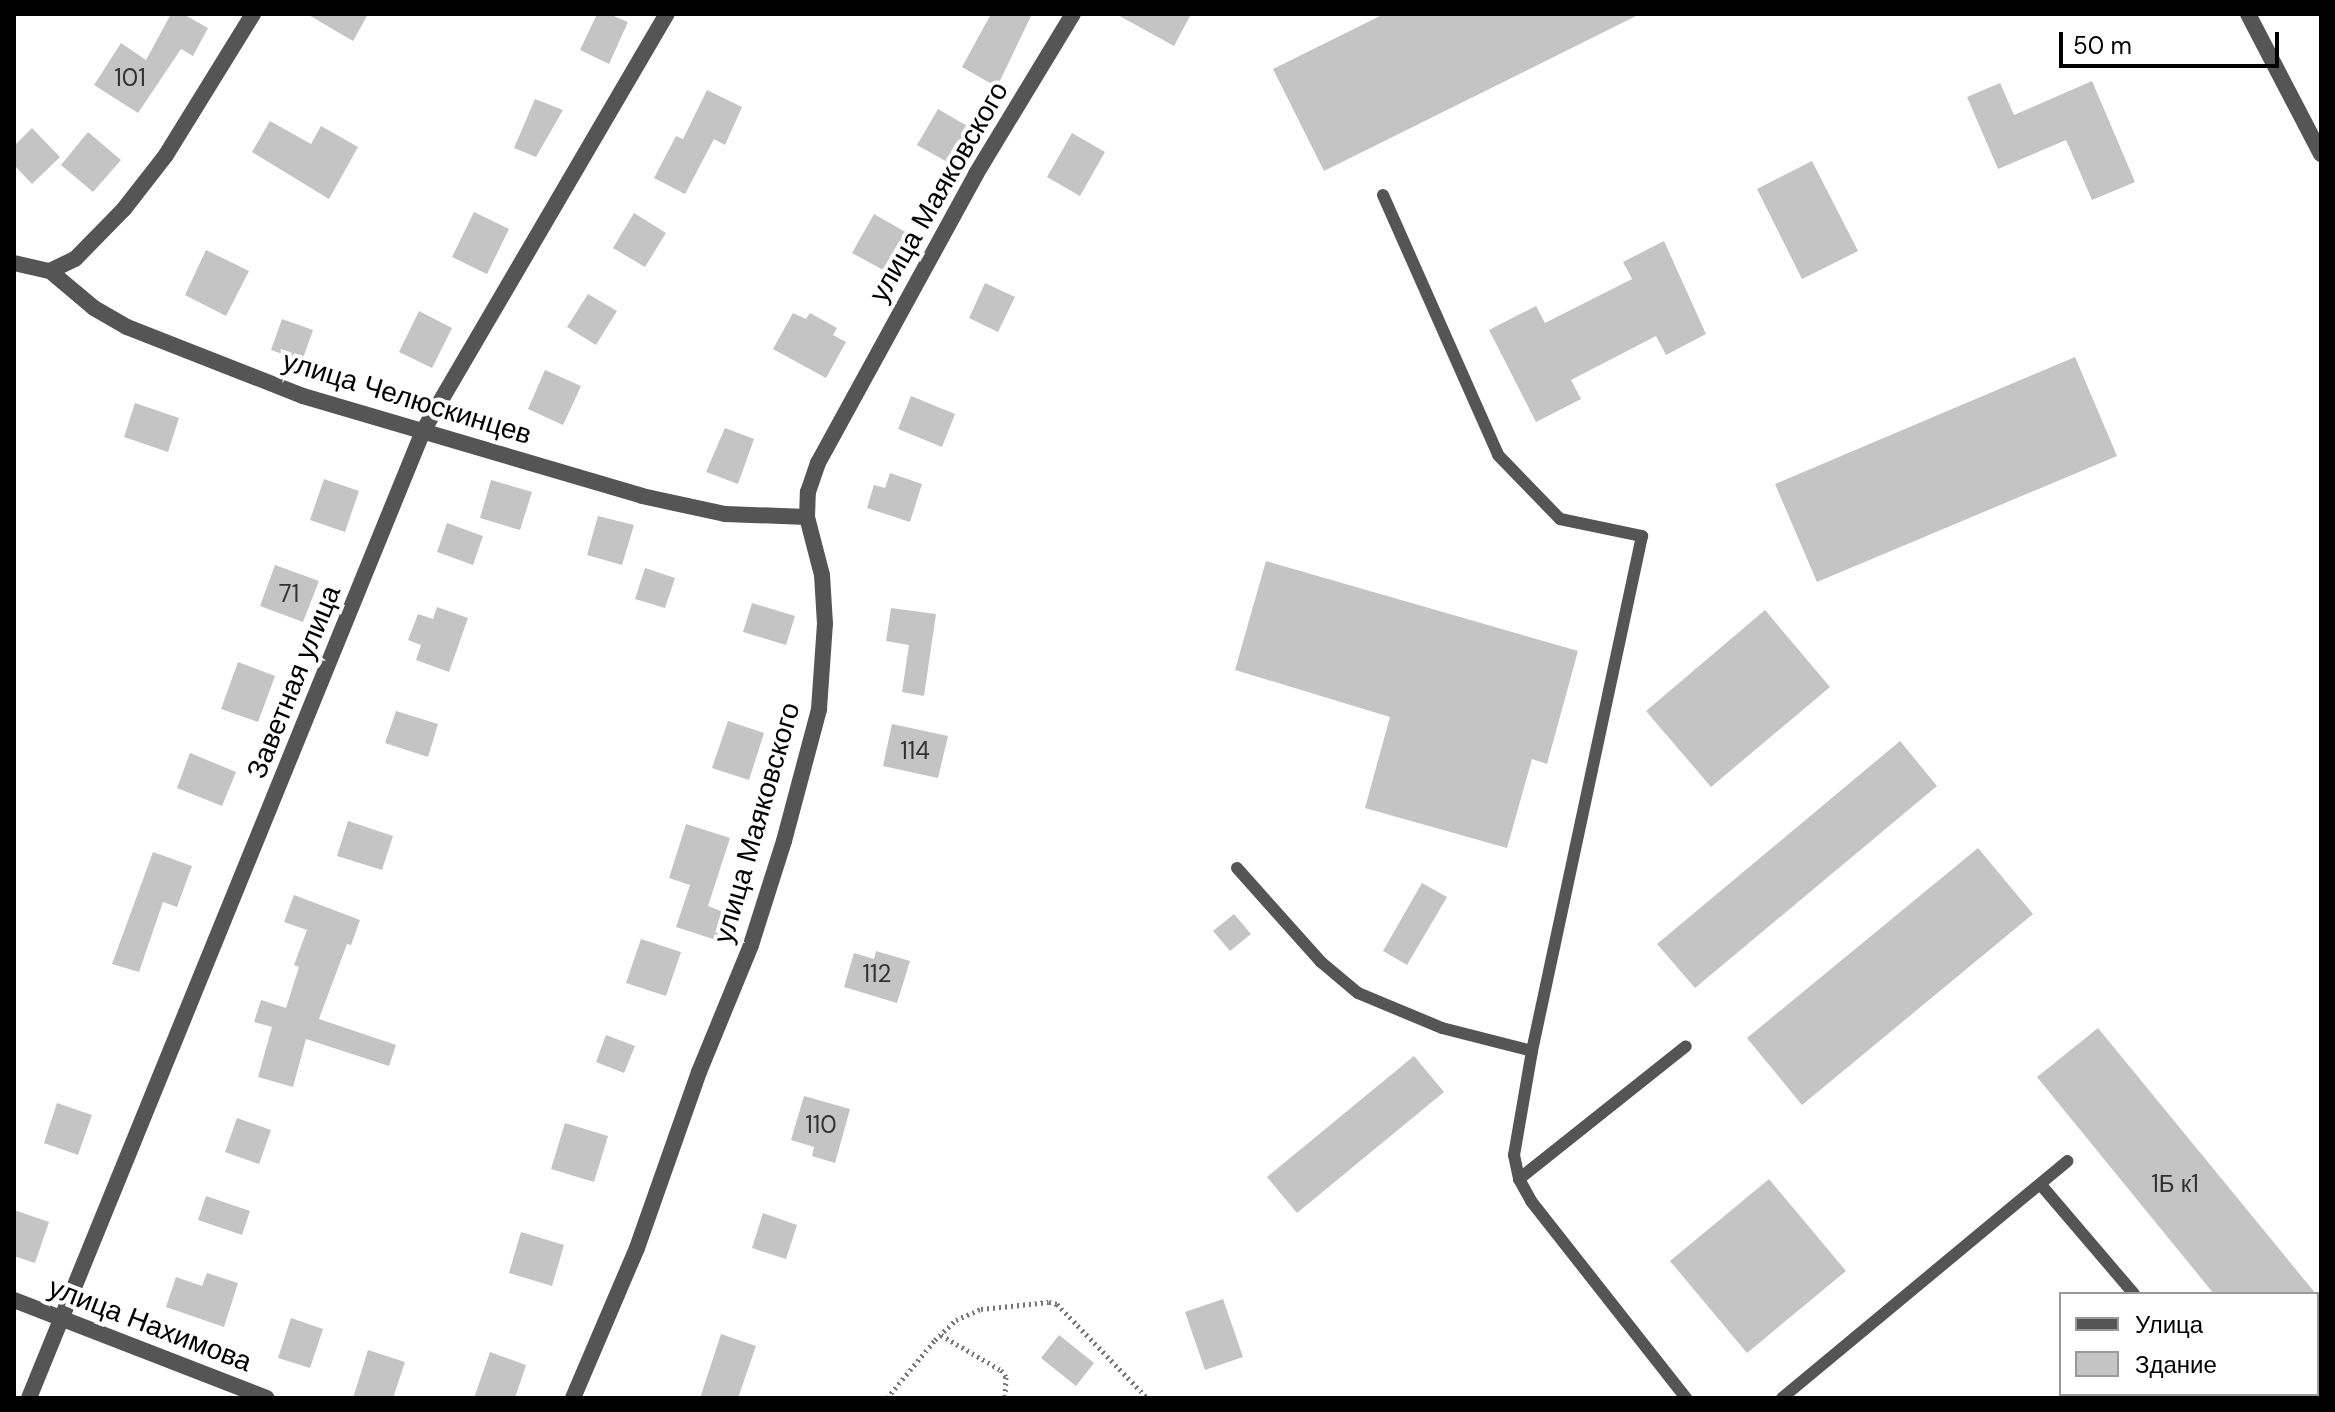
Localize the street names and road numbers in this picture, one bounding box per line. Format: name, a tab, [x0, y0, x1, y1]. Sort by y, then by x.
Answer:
street label: улица Маяковского	[862, 76, 1016, 308]
street label: улица Челюскинцев	[278, 344, 536, 452]
street label: Заветная улица	[240, 581, 348, 783]
street label: улица Маяковского	[707, 699, 807, 947]
street label: улица Нахимова	[44, 1271, 256, 1379]

